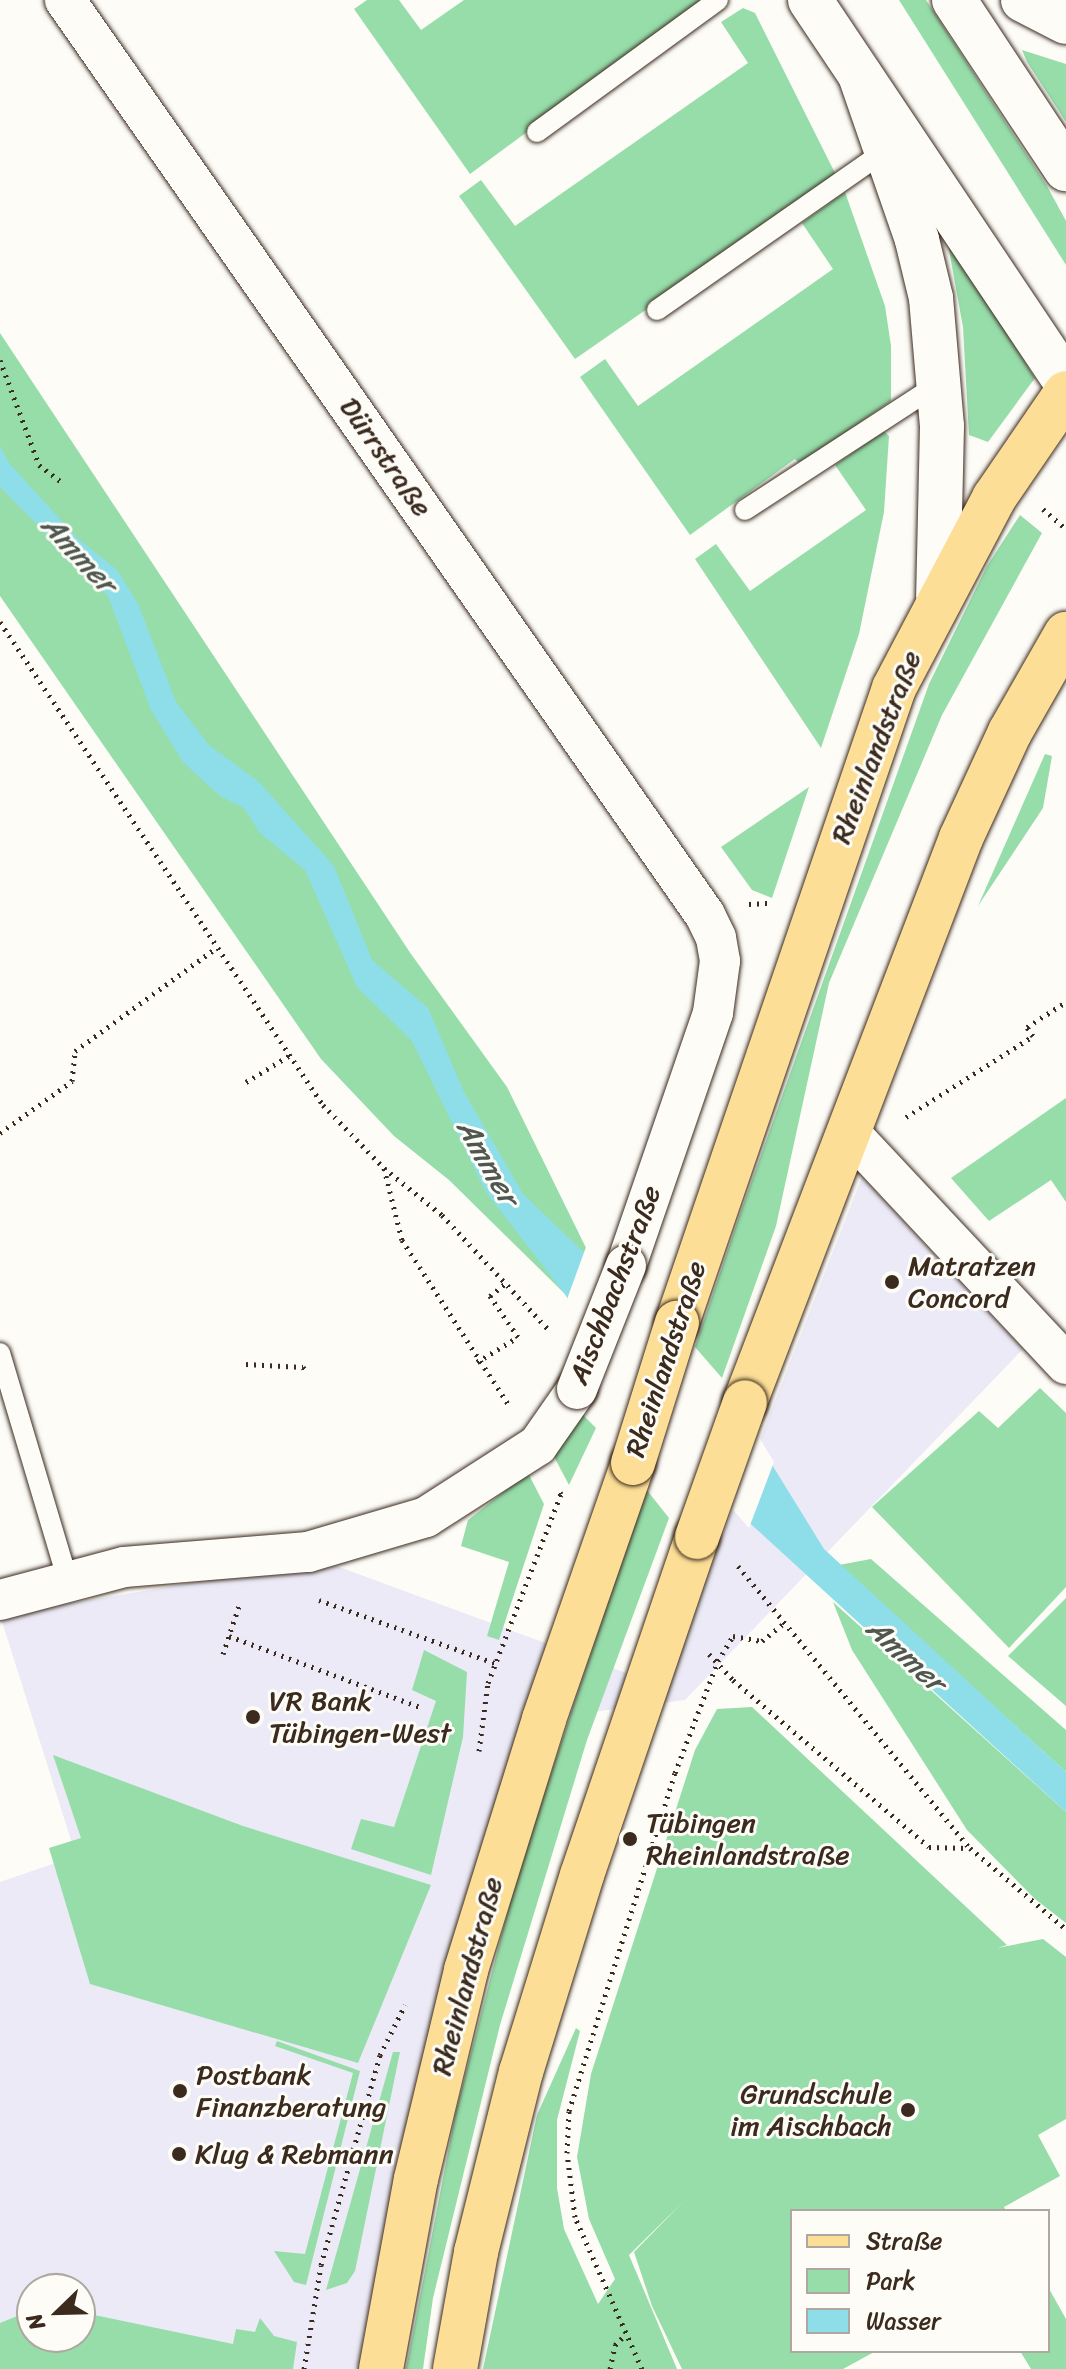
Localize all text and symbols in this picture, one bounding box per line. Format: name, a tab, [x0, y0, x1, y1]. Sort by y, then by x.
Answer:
street label: Dürrstraße	[333, 391, 439, 523]
water label: Ammer	[34, 508, 124, 600]
street label: Rheinlandstraße	[824, 646, 928, 848]
water label: Ammer	[449, 1113, 527, 1211]
street label: Aischbachstraße	[562, 1181, 668, 1389]
place label: Matratzen Concord	[908, 1249, 1036, 1315]
street label: Rheinlandstraße	[619, 1257, 713, 1461]
marker: Matratzen Concord	[883, 1273, 901, 1291]
water label: Ammer	[859, 1610, 953, 1700]
place label: VR Bank Tübingen-West	[269, 1684, 451, 1750]
marker: VR Bank Tübingen-West	[244, 1708, 262, 1726]
place label: Tübingen Rheinlandstraße	[646, 1806, 850, 1872]
marker: Tübingen Rheinlandstraße	[621, 1830, 639, 1848]
street label: Rheinlandstraße	[424, 1873, 510, 2079]
place label: Postbank Finanzberatung	[196, 2058, 386, 2124]
place label: Grundschule im Aischbach	[730, 2077, 892, 2143]
marker: Postbank Finanzberatung	[171, 2082, 189, 2100]
marker: Grundschule im Aischbach	[899, 2101, 917, 2119]
place label: Klug & Rebmann	[195, 2137, 394, 2171]
marker: Klug & Rebmann	[170, 2145, 188, 2163]
legend	[790, 2209, 1050, 2353]
text: Straße	[866, 2220, 942, 2262]
text: Park	[866, 2260, 915, 2302]
north arrow	[16, 2273, 96, 2353]
text: Wasser	[866, 2300, 941, 2342]
text: N	[14, 2307, 56, 2336]

